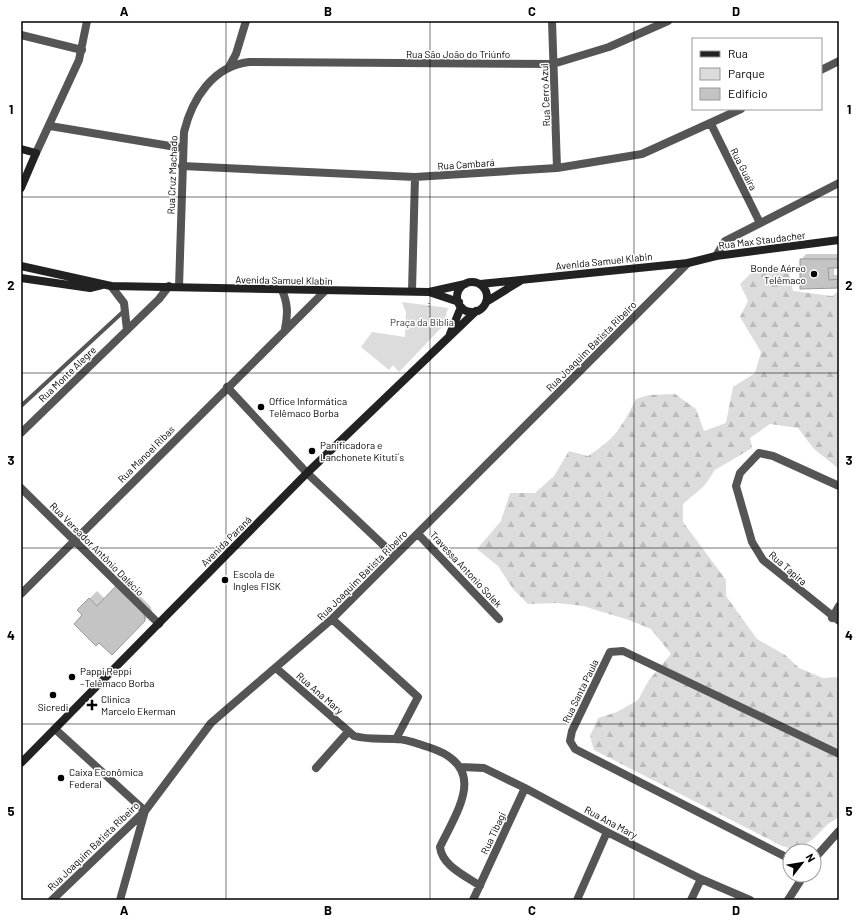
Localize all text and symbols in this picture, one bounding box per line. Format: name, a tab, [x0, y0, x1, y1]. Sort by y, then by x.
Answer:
text: A	[120, 3, 129, 19]
text: B	[324, 3, 332, 19]
text: C	[528, 3, 536, 19]
text: D	[732, 3, 740, 19]
legend	[692, 38, 822, 110]
text: Rua	[728, 46, 748, 60]
street label: Rua São João do Triúnfo	[406, 48, 510, 60]
street label: Rua Cerro Azul	[538, 63, 552, 127]
text: Parque	[728, 66, 765, 80]
text: Edifício	[728, 86, 768, 100]
text: 1	[9, 101, 13, 117]
text: 1	[847, 101, 851, 117]
street label: Rua Cruz Machado	[165, 135, 179, 215]
street label: Rua Guaíra	[728, 146, 760, 192]
street label: Rua Cambará	[437, 156, 495, 172]
street label: Rua Max Staudacher	[718, 229, 807, 251]
street label: Avenida Samuel Klabin	[555, 250, 653, 272]
place label: Bonde Aéreo Telêmaco	[751, 262, 806, 286]
marker: Bonde Aéreo Telêmaco	[809, 269, 819, 279]
street label: Avenida Samuel Klabin	[235, 273, 333, 287]
text: 2	[7, 277, 15, 293]
text: 2	[845, 277, 853, 293]
street label: Rua Joaquim Batista Ribeiro	[543, 298, 639, 394]
park label: Praça da Biblia	[390, 316, 454, 328]
street label: Rua Monte Alegre	[36, 344, 98, 404]
place label: Office Informática Telêmaco Borba	[269, 395, 347, 419]
marker: Office Informática Telêmaco Borba	[256, 402, 266, 412]
street label: Rua Manoel Ribas	[115, 423, 177, 485]
place label: Panificadora e Lanchonete Kituti´s	[320, 439, 404, 463]
marker: Panificadora e Lanchonete Kituti´s	[307, 446, 317, 456]
text: 3	[7, 452, 15, 468]
text: 3	[845, 452, 853, 468]
street label: Rua Vereador Antônio Dalécio	[48, 500, 146, 598]
street label: Avenida Paraná	[198, 513, 254, 569]
street label: Rua Joaquim Batista Ribeiro	[314, 527, 410, 623]
street label: Travessa Antonio Solek	[428, 528, 504, 610]
street label: Rua Tapira	[767, 548, 809, 588]
place label: Escola de Ingles FISK	[233, 568, 281, 592]
marker: Escola de Ingles FISK	[220, 575, 230, 585]
text: 4	[7, 627, 15, 643]
text: 4	[845, 627, 853, 643]
street label: Rua Santa Paula	[559, 657, 601, 725]
place label: Pappi Reppi –Telêmaco Borba	[80, 665, 154, 689]
street label: Rua Ana Mary	[294, 669, 346, 717]
marker: Pappi Reppi –Telêmaco Borba	[67, 672, 77, 682]
marker: Sicredi	[48, 690, 58, 700]
place label: Clinica Marcelo Ekerman	[101, 693, 176, 717]
marker: Clinica Marcelo Ekerman	[86, 699, 98, 711]
place label: Sicredi	[38, 701, 68, 713]
place label: Caixa Econômica Federal	[69, 766, 143, 790]
marker: Caixa Econômica Federal	[56, 773, 66, 783]
street label: Rua Joaquim Batista Ribeiro	[45, 799, 141, 893]
text: 5	[7, 803, 15, 819]
street label: Rua Ana Mary	[583, 803, 640, 841]
text: 5	[845, 803, 853, 819]
street label: Rua Tibagi	[478, 810, 508, 856]
north arrow	[782, 843, 822, 883]
text: N	[804, 851, 818, 864]
text: A	[120, 902, 129, 918]
text: B	[324, 902, 332, 918]
text: C	[528, 902, 536, 918]
text: D	[732, 902, 740, 918]

